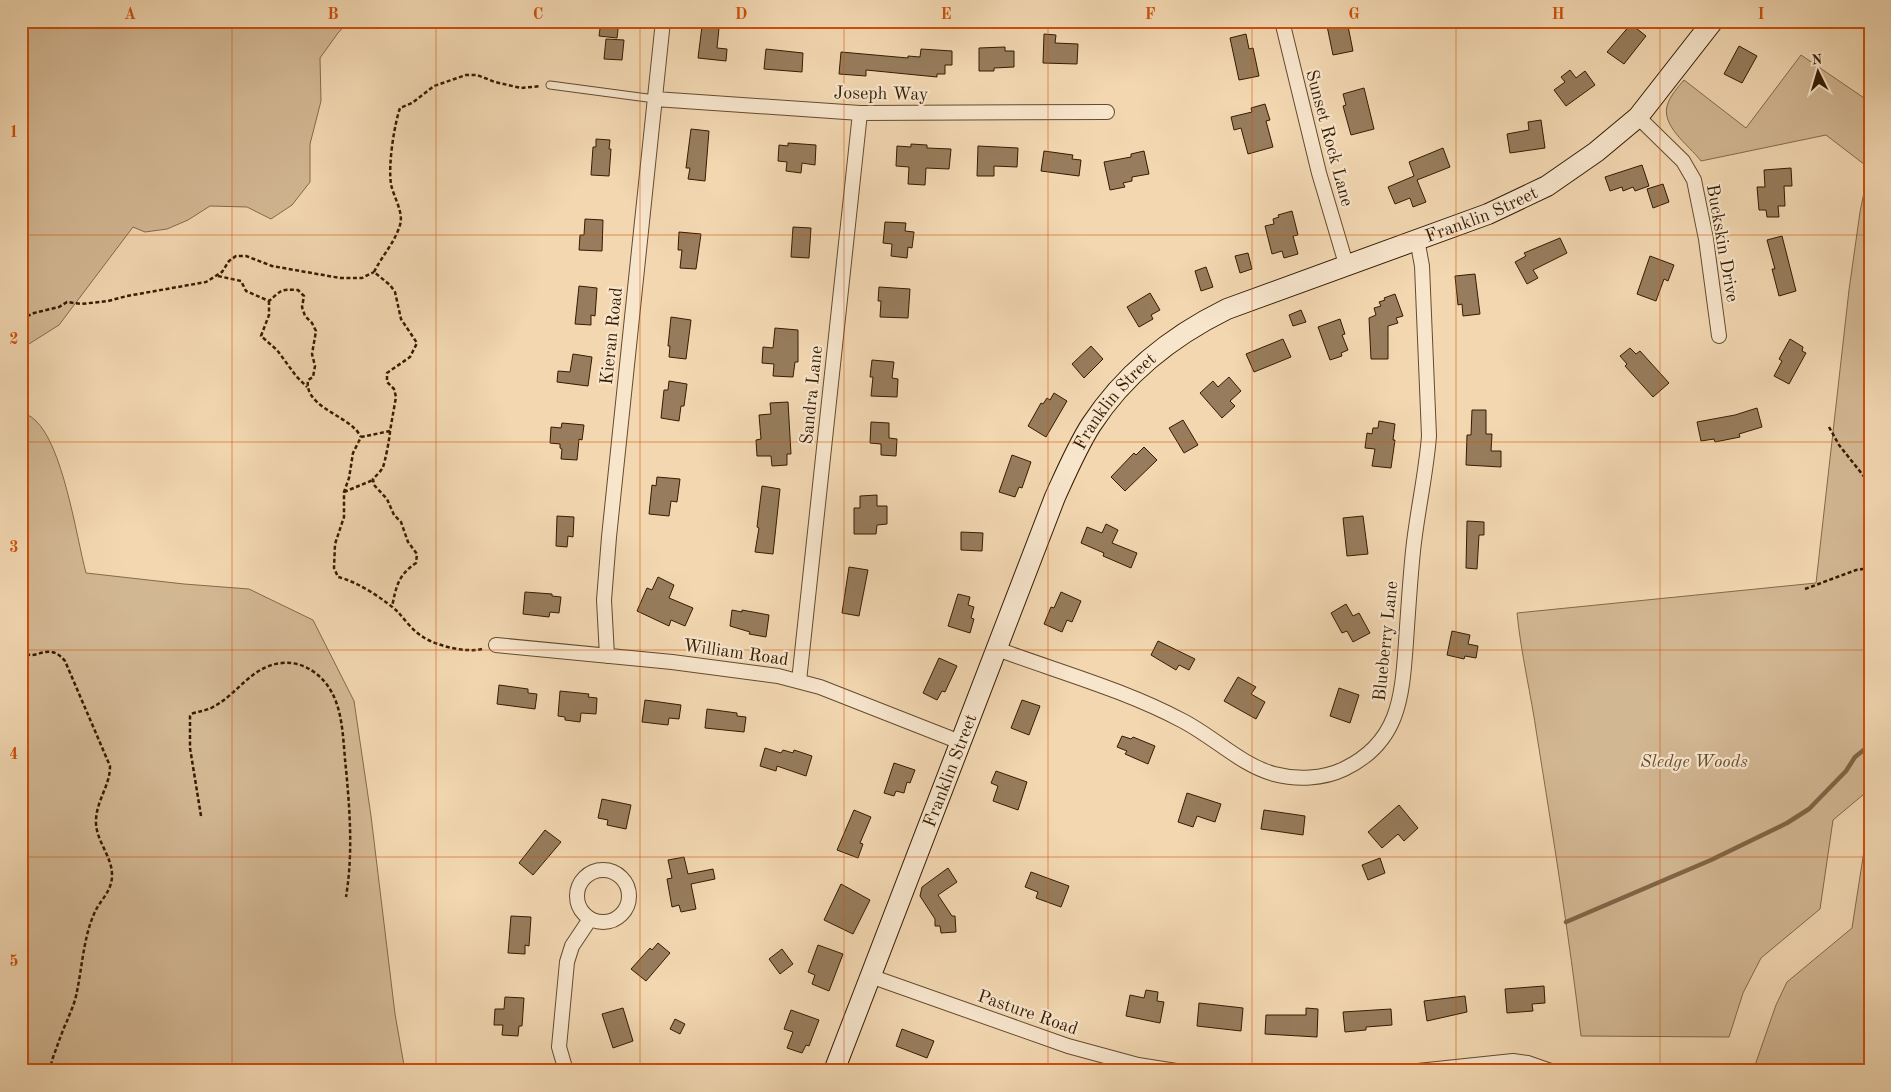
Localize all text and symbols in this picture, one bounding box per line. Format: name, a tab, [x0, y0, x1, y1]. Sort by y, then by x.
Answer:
text: A	[124, 7, 136, 23]
text: B	[327, 7, 339, 23]
text: C	[533, 7, 543, 23]
text: D	[735, 7, 747, 23]
text: E	[940, 7, 952, 23]
text: F	[1145, 7, 1156, 23]
text: G	[1348, 7, 1360, 23]
text: H	[1551, 7, 1565, 23]
text: I	[1757, 7, 1765, 23]
north arrow	[1794, 48, 1844, 98]
text: N	[1811, 53, 1823, 67]
street label: Sunset Rock Lane	[1302, 68, 1356, 209]
street label: Joseph Way	[833, 84, 929, 104]
text: 1	[9, 125, 19, 141]
street label: Buckskin Drive	[1703, 183, 1741, 303]
street label: Franklin Street	[1423, 184, 1541, 246]
street label: Kieran Road	[598, 286, 626, 386]
text: 2	[9, 332, 19, 348]
street label: Sandra Lane	[798, 345, 826, 445]
street label: Franklin Street	[1071, 350, 1160, 453]
text: 3	[9, 540, 19, 556]
street label: Blueberry Lane	[1371, 580, 1401, 702]
street label: William Road	[682, 637, 790, 669]
street label: Franklin Street	[921, 712, 981, 830]
text: 4	[9, 747, 19, 763]
park label: Sledge Woods	[1640, 753, 1748, 771]
text: 5	[9, 954, 19, 970]
street label: Pasture Road	[975, 987, 1080, 1039]

